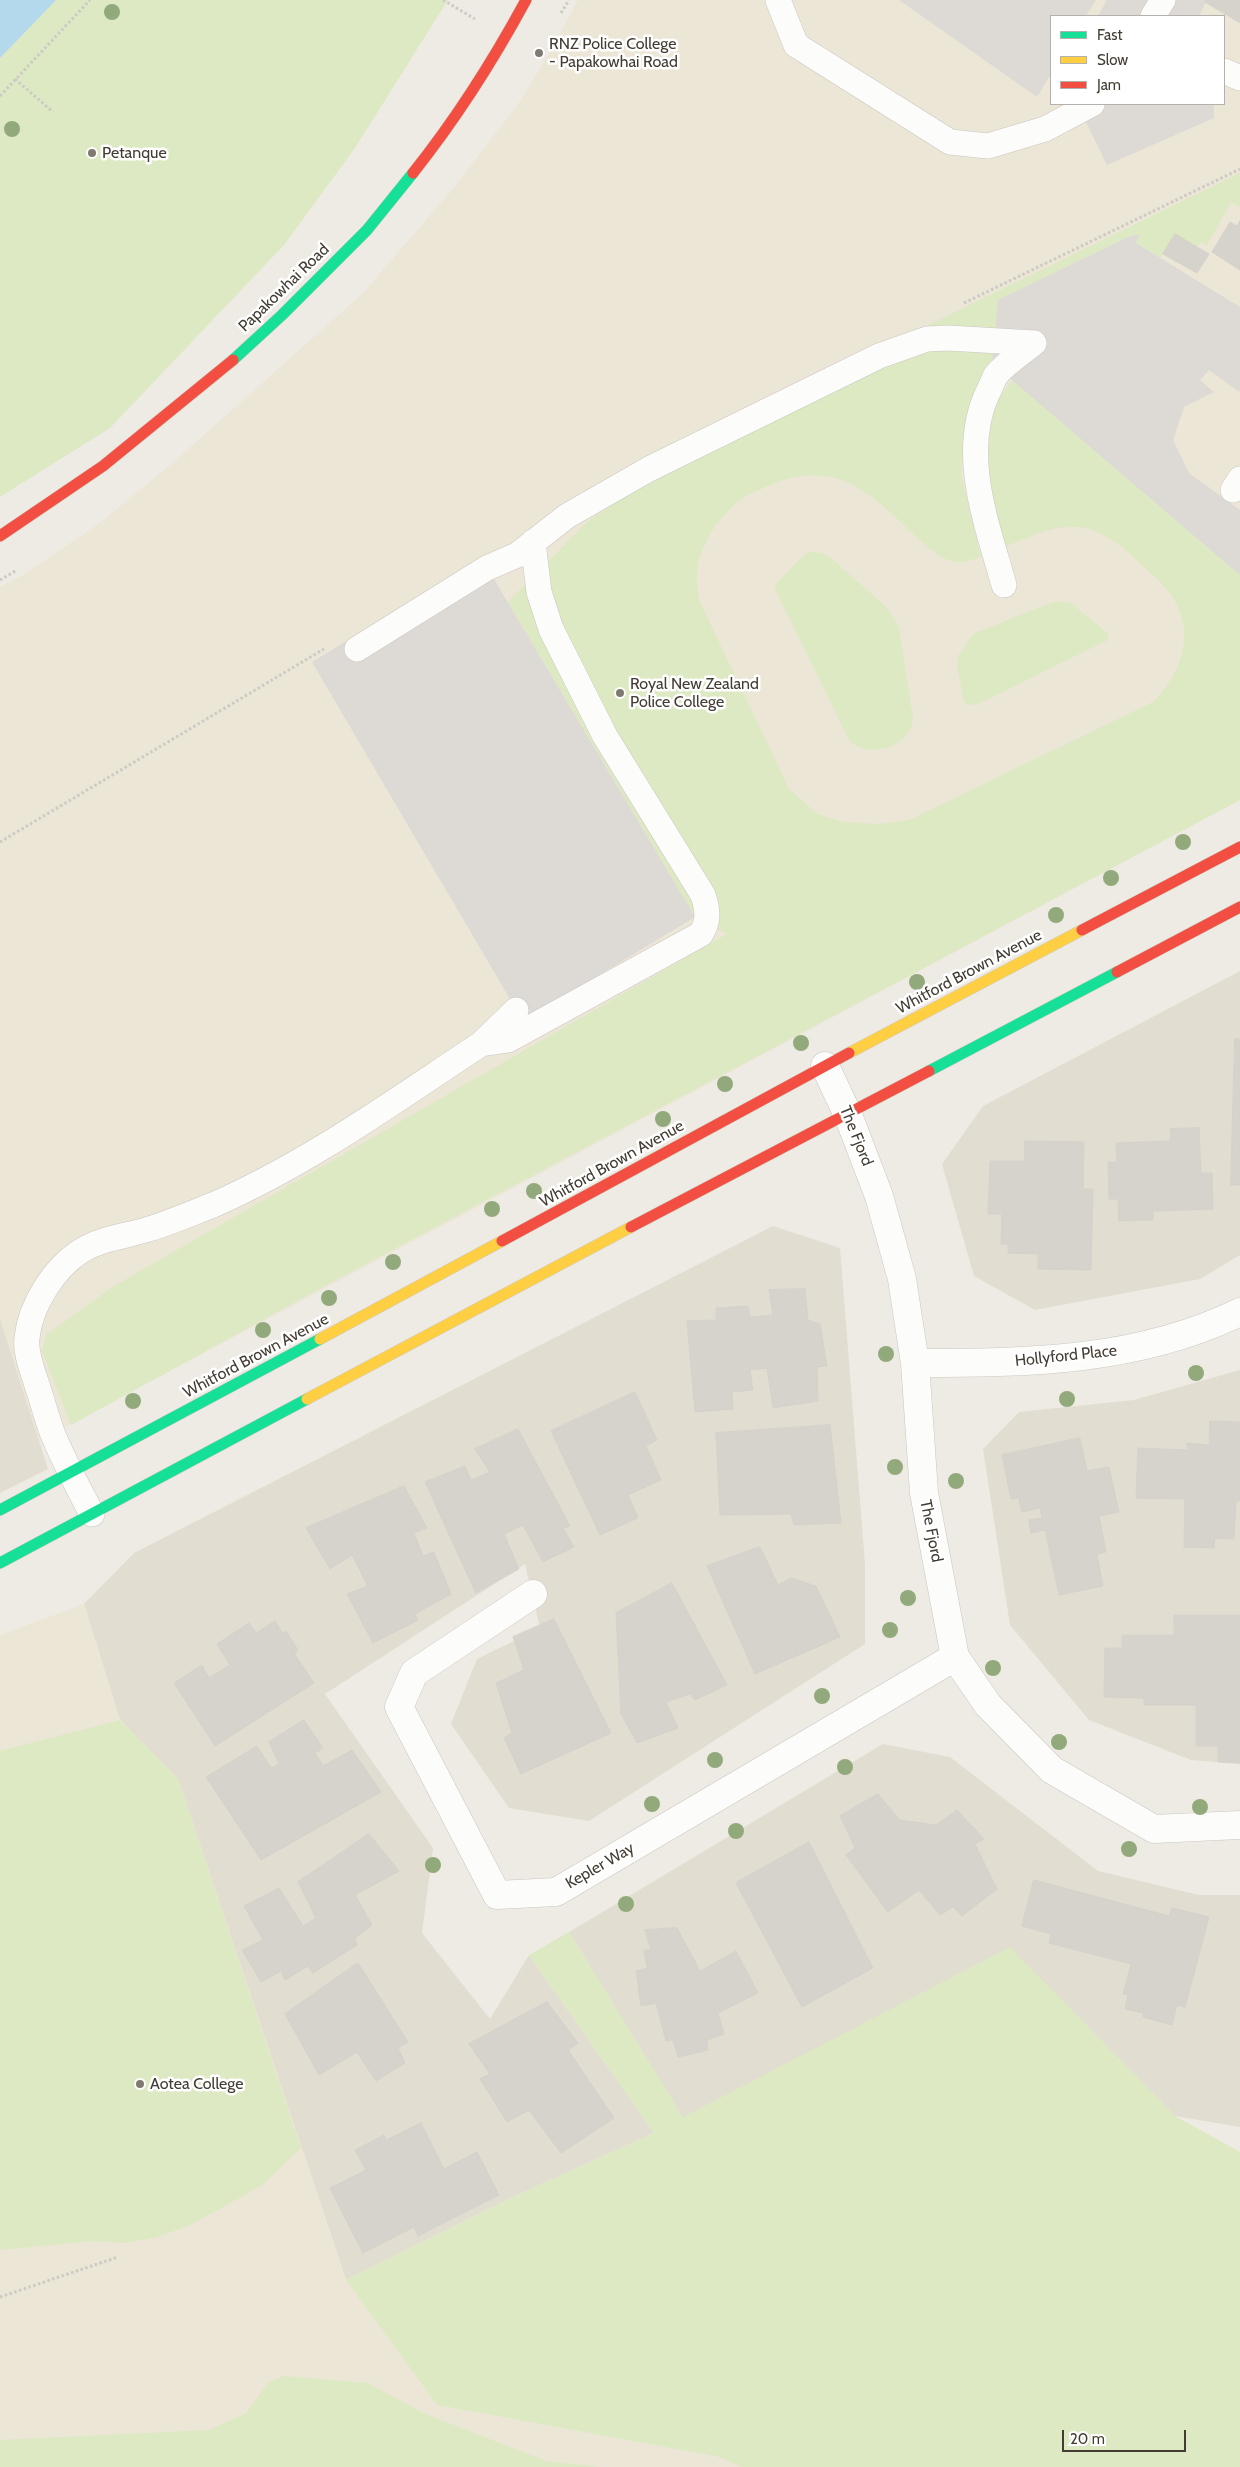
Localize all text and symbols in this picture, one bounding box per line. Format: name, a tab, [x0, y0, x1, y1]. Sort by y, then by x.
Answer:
legend	[1050, 15, 1225, 105]
text: Fast	[1097, 26, 1122, 44]
place label: RNZ Police College - Papakowhai Road	[549, 34, 678, 72]
marker: RNZ Police College - Papakowhai Road	[533, 47, 545, 59]
text: Slow	[1097, 51, 1128, 69]
text: Jam	[1097, 76, 1121, 94]
place label: Petanque	[102, 143, 167, 163]
marker: Petanque	[86, 147, 98, 159]
street label: Papakowhai Road	[235, 240, 333, 336]
place label: Royal New Zealand Police College	[630, 674, 759, 712]
marker: Royal New Zealand Police College	[614, 687, 626, 699]
street label: Whitford Brown Avenue	[893, 926, 1045, 1018]
street label: The Fjord	[835, 1103, 877, 1169]
street label: Whitford Brown Avenue	[537, 1116, 687, 1212]
street label: Whitford Brown Avenue	[180, 1310, 332, 1402]
street label: Hollyford Place	[1014, 1341, 1118, 1371]
street label: The Fjord	[916, 1498, 946, 1564]
street label: Kepler Way	[562, 1839, 638, 1893]
place label: Aotea College	[150, 2074, 243, 2094]
marker: Aotea College	[134, 2078, 146, 2090]
scale bar	[1065, 2420, 1189, 2452]
text: 20 m	[1070, 2430, 1105, 2448]

